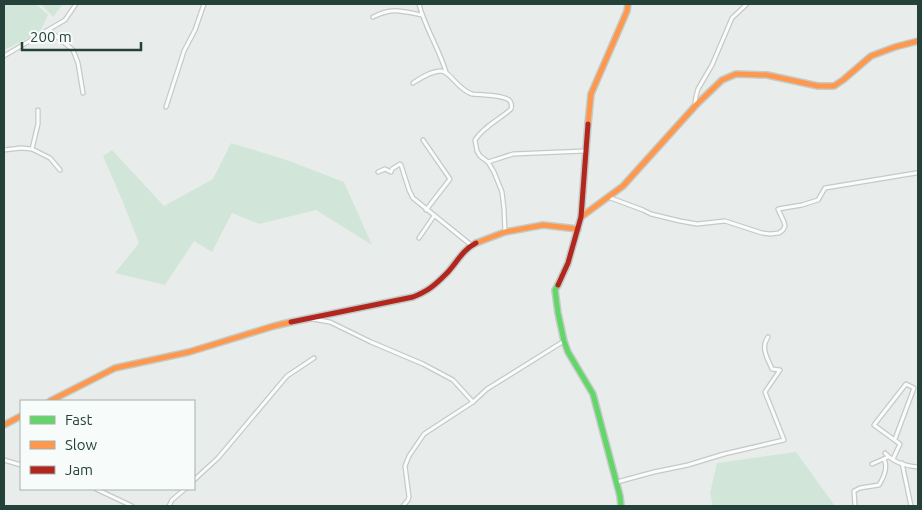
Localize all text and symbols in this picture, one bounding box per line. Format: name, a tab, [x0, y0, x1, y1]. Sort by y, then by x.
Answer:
scale bar	[22, 20, 141, 52]
text: 200 m	[30, 28, 72, 45]
legend	[20, 400, 195, 490]
text: Fast	[65, 411, 93, 428]
text: Slow	[65, 436, 98, 453]
text: Jam	[65, 461, 93, 478]

